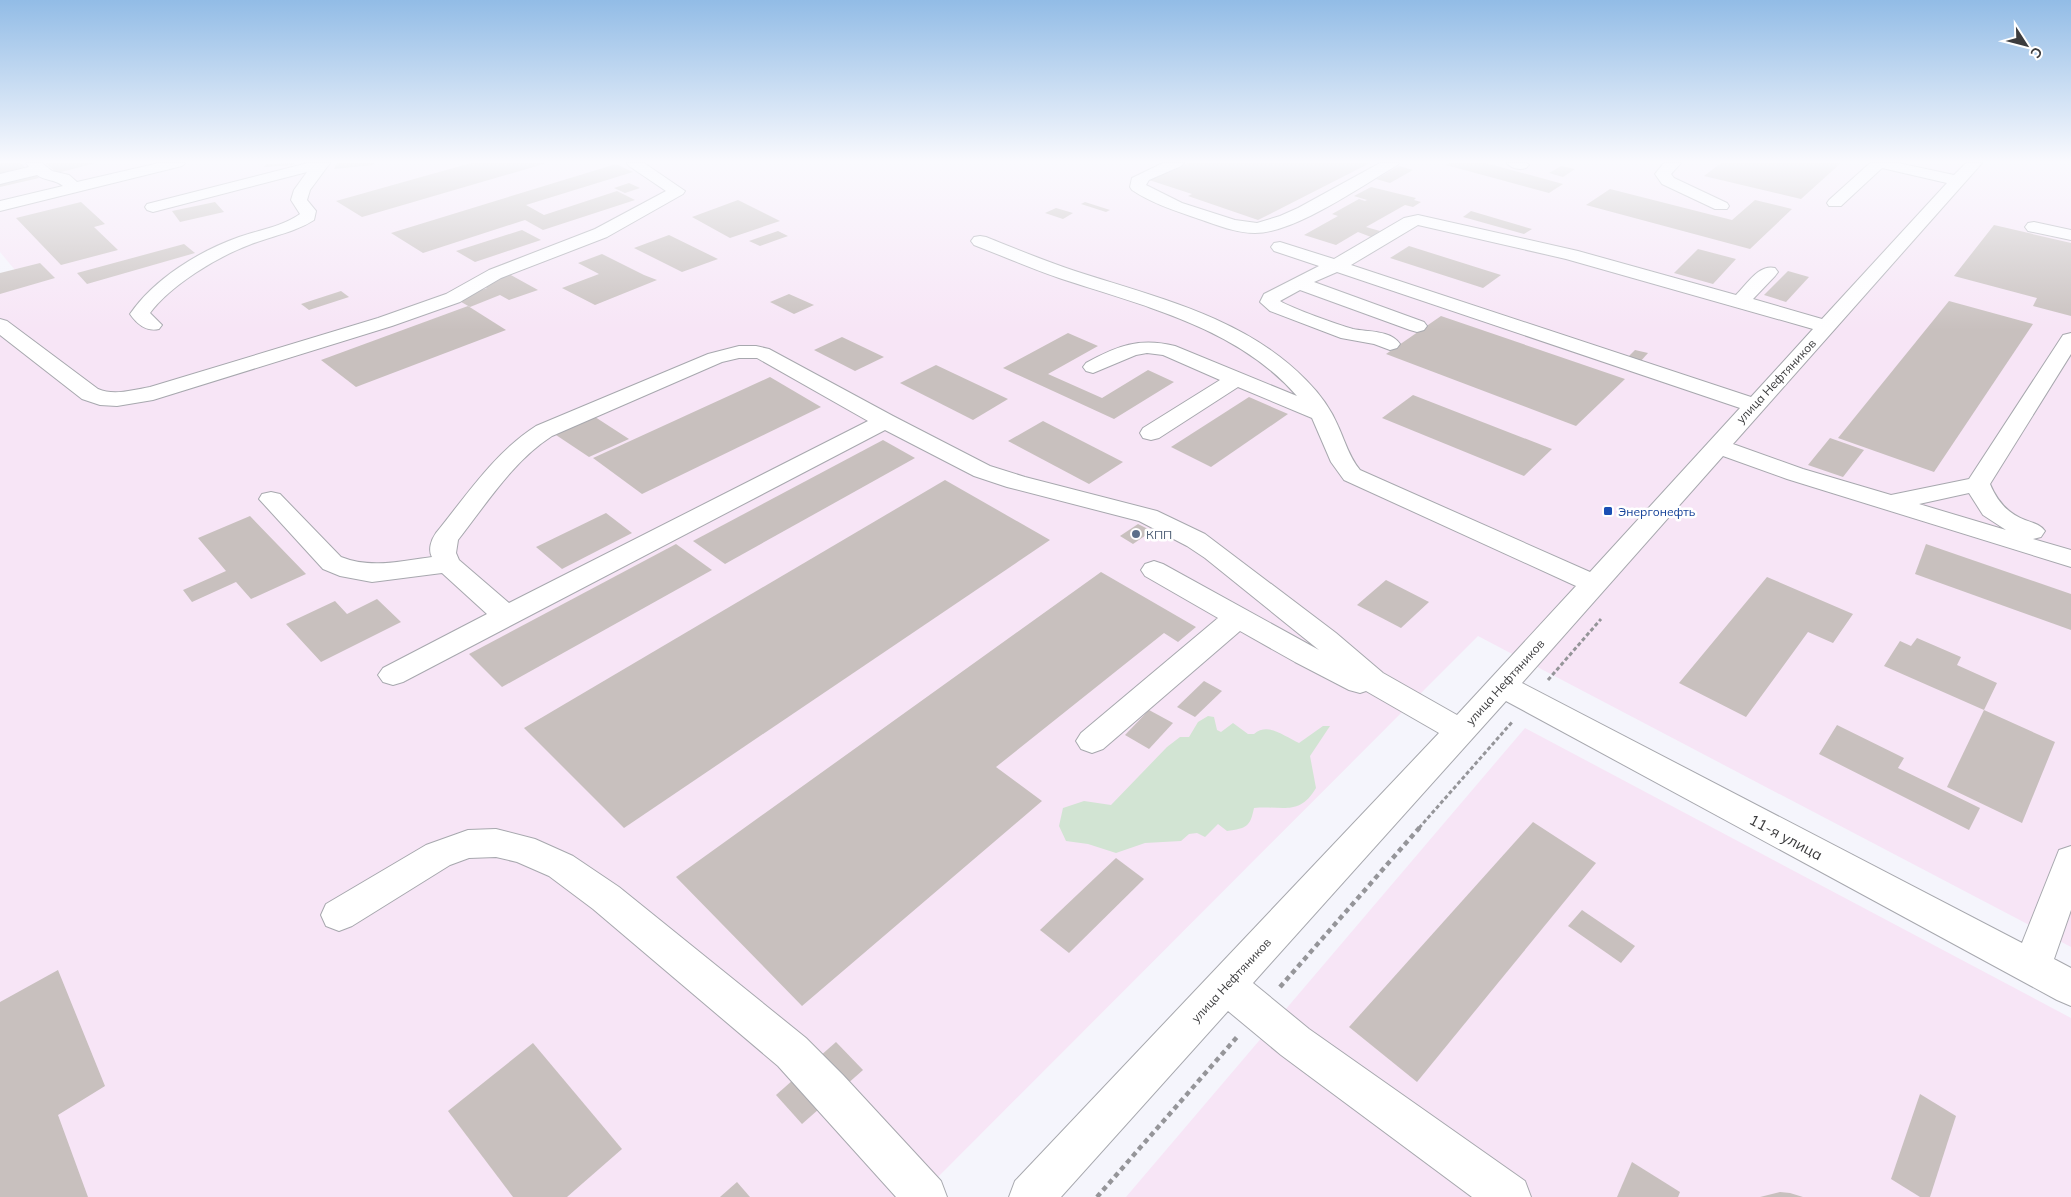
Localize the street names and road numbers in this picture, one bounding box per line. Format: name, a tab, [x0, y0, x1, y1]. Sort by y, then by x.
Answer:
street label: улица Нефтяников	[1733, 335, 1819, 426]
street label: улица Нефтяников	[1463, 636, 1548, 728]
street label: 11-я улица	[1746, 810, 1826, 864]
street label: улица Нефтяников	[1188, 934, 1274, 1025]

